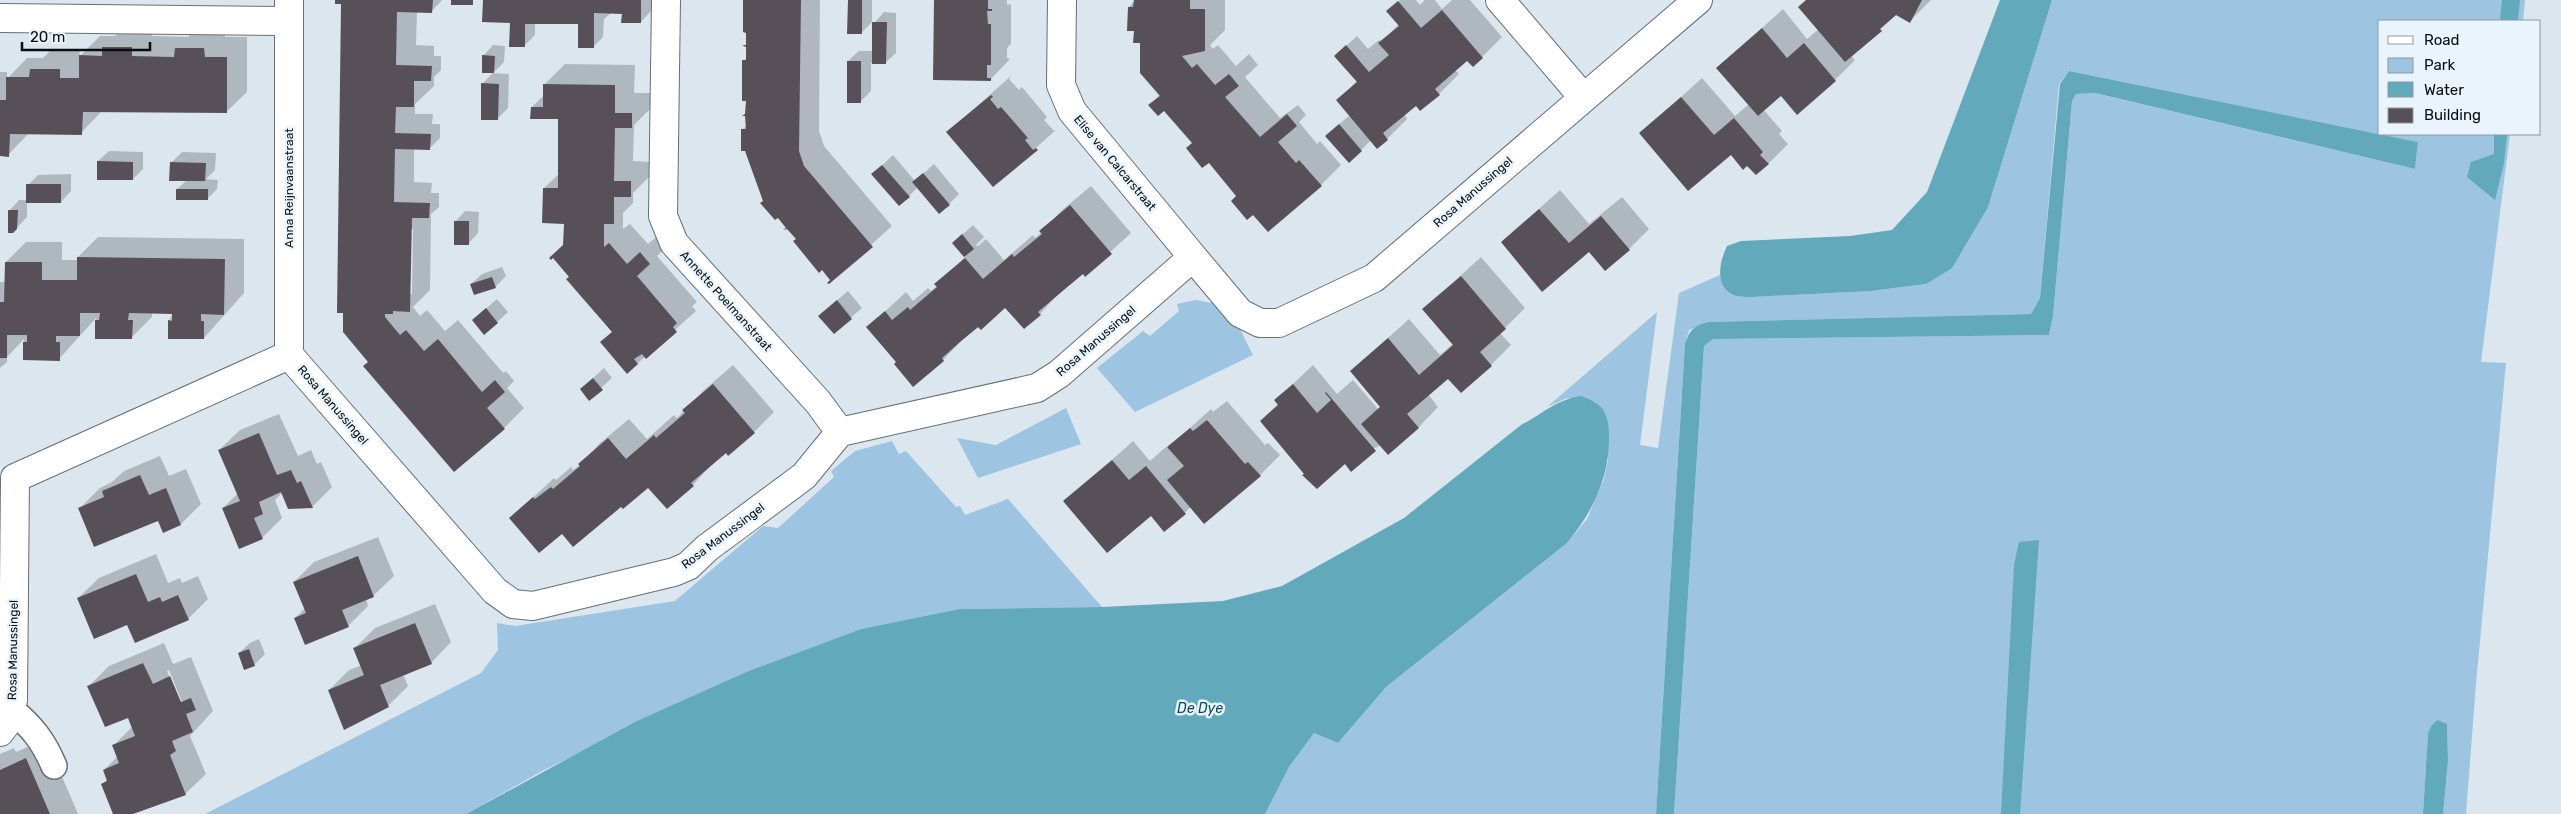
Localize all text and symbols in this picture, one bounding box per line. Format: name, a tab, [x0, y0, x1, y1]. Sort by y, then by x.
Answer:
scale bar	[22, 20, 150, 52]
legend	[2378, 20, 2541, 135]
text: 20 m	[30, 28, 65, 46]
text: Road	[2424, 31, 2460, 49]
text: Park	[2424, 56, 2455, 74]
text: Water	[2424, 81, 2464, 99]
text: Building	[2424, 106, 2481, 124]
street label: Elise van Calcarstraat	[1071, 112, 1159, 214]
street label: Anna Reijnvaanstraat	[282, 128, 296, 248]
street label: Rosa Manussingel	[1431, 154, 1515, 230]
street label: Annette Poelmanstraat	[677, 248, 775, 354]
street label: Rosa Manussingel	[1054, 303, 1138, 379]
street label: Rosa Manussingel	[295, 363, 371, 447]
street label: Rosa Manussingel	[679, 500, 767, 572]
street label: Rosa Manussingel	[5, 600, 21, 700]
water label: De Dye	[1177, 700, 1223, 717]

